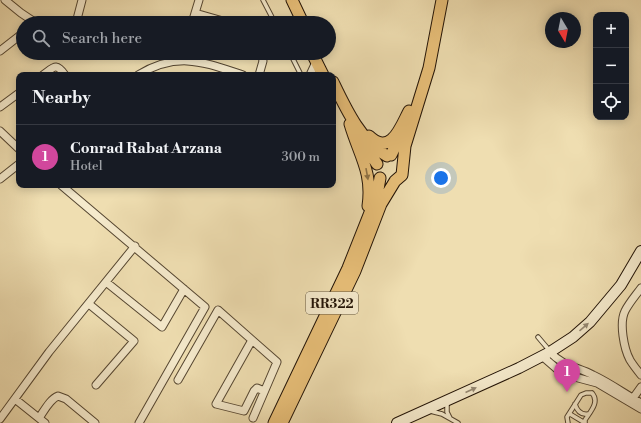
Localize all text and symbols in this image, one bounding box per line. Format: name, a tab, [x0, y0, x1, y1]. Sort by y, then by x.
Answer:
north arrow	[545, 12, 581, 48]
map controls	[593, 12, 629, 120]
button: +	[593, 12, 629, 48]
search box	[16, 16, 336, 60]
icon: search	[30, 27, 52, 49]
text: Search here	[62, 29, 142, 48]
button: −	[593, 48, 629, 84]
button: locate	[593, 84, 629, 120]
text: Nearby	[32, 87, 91, 109]
text: Conrad Rabat Arzana	[70, 139, 222, 158]
text: 1	[42, 149, 48, 165]
text: 300 m	[282, 149, 320, 165]
text: Hotel	[70, 158, 103, 174]
one-way arrow	[365, 168, 371, 180]
your location	[431, 168, 451, 188]
road number: RR322	[306, 292, 358, 314]
one-way arrow	[579, 322, 589, 331]
pin: 1	[554, 359, 580, 392]
one-way arrow	[465, 387, 477, 393]

